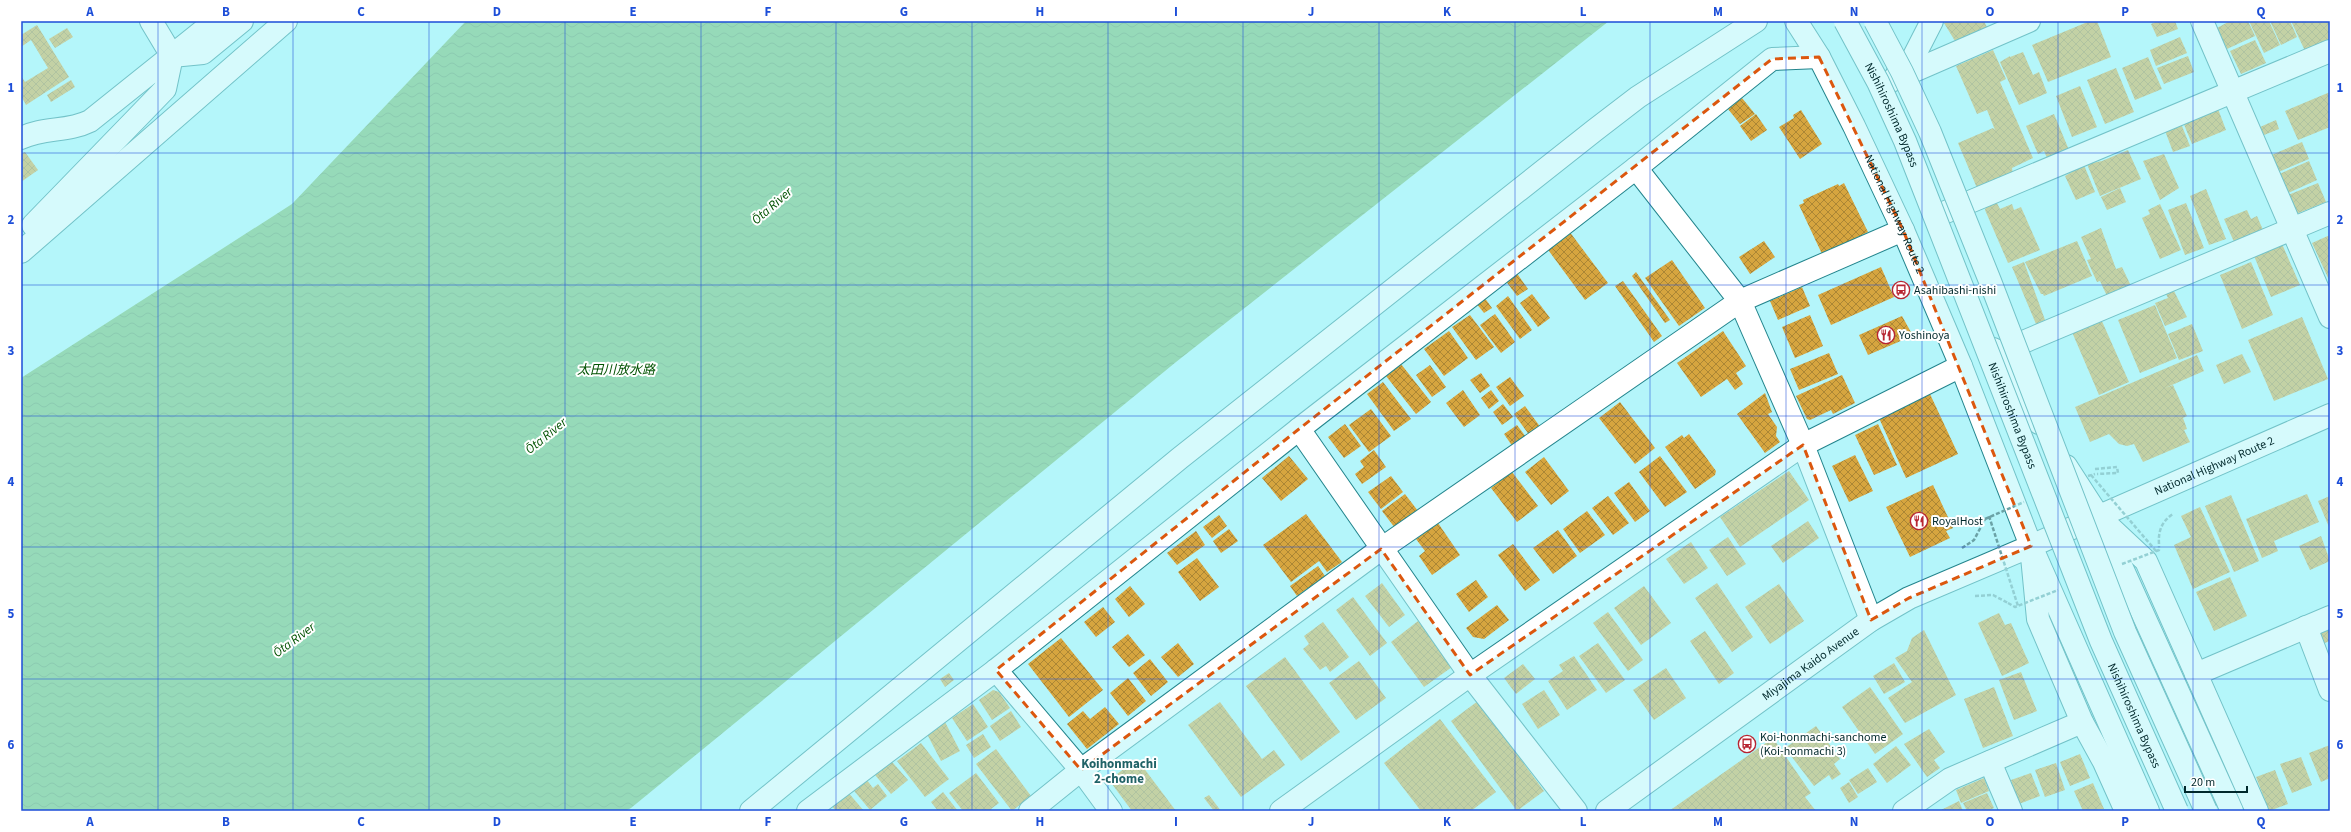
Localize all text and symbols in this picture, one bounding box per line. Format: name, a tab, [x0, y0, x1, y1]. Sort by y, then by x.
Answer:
text: A	[85, 3, 94, 21]
text: B	[222, 3, 230, 21]
text: C	[357, 3, 365, 21]
text: D	[493, 3, 501, 21]
text: E	[629, 3, 637, 21]
text: F	[765, 3, 772, 21]
text: G	[900, 3, 908, 21]
text: H	[1036, 3, 1044, 21]
text: I	[1174, 3, 1178, 21]
text: J	[1308, 3, 1314, 21]
text: K	[1443, 3, 1452, 21]
text: L	[1580, 3, 1587, 21]
text: M	[1713, 3, 1723, 21]
text: N	[1850, 3, 1858, 21]
text: O	[1986, 3, 1995, 21]
text: P	[2121, 3, 2129, 21]
text: Q	[2257, 3, 2266, 21]
street label: Nishihiroshima Bypass	[1861, 59, 1923, 170]
text: 1	[8, 79, 15, 97]
text: 1	[2337, 79, 2344, 97]
street label: National Highway Route 2	[1860, 152, 1929, 276]
water label: Ōta River	[748, 183, 797, 229]
text: 2	[8, 211, 15, 229]
text: 2	[2337, 211, 2344, 229]
bus stop icon: Asahibashi-nishi	[1891, 280, 1911, 300]
place label: Asahibashi-nishi	[1914, 282, 1996, 299]
restaurant icon: Yoshinoya	[1876, 325, 1896, 345]
place label: Yoshinoya	[1898, 327, 1950, 344]
text: 3	[8, 342, 15, 360]
text: 3	[2337, 342, 2344, 360]
street label: Nishihiroshima Bypass	[1984, 360, 2041, 471]
water label: 太田川放水路	[577, 361, 656, 379]
water label: Ōta River	[521, 413, 571, 458]
street label: National Highway Route 2	[2152, 432, 2277, 499]
text: 4	[8, 473, 15, 491]
text: 4	[2337, 473, 2344, 491]
restaurant icon: RoyalHost	[1909, 511, 1929, 531]
place label: RoyalHost	[1932, 513, 1983, 530]
text: 5	[8, 605, 15, 623]
text: 5	[2337, 605, 2344, 623]
water label: Ōta River	[269, 618, 319, 662]
street label: Miyajima Kaido Avenue	[1758, 623, 1862, 705]
street label: Nishihiroshima Bypass	[2103, 660, 2165, 771]
place label: Koi-honmachi-sanchome (Koi-honmachi 3)	[1760, 729, 1886, 760]
bus stop icon: Koi-honmachi-sanchome (Koi-honmachi 3)	[1737, 734, 1757, 754]
text: 6	[8, 736, 15, 754]
text: 6	[2337, 736, 2344, 754]
district label: Koihonmachi 2-chome	[1081, 755, 1157, 788]
scale bar	[2185, 768, 2247, 794]
text: 20 m	[2191, 774, 2215, 791]
text: A	[85, 813, 94, 831]
text: B	[222, 813, 230, 831]
text: C	[357, 813, 365, 831]
text: D	[493, 813, 501, 831]
text: E	[629, 813, 637, 831]
text: F	[765, 813, 772, 831]
text: G	[900, 813, 908, 831]
text: H	[1036, 813, 1044, 831]
text: I	[1174, 813, 1178, 831]
text: J	[1308, 813, 1314, 831]
text: K	[1443, 813, 1452, 831]
text: L	[1580, 813, 1587, 831]
text: M	[1713, 813, 1723, 831]
text: N	[1850, 813, 1858, 831]
text: O	[1986, 813, 1995, 831]
text: P	[2121, 813, 2129, 831]
text: Q	[2257, 813, 2266, 831]

